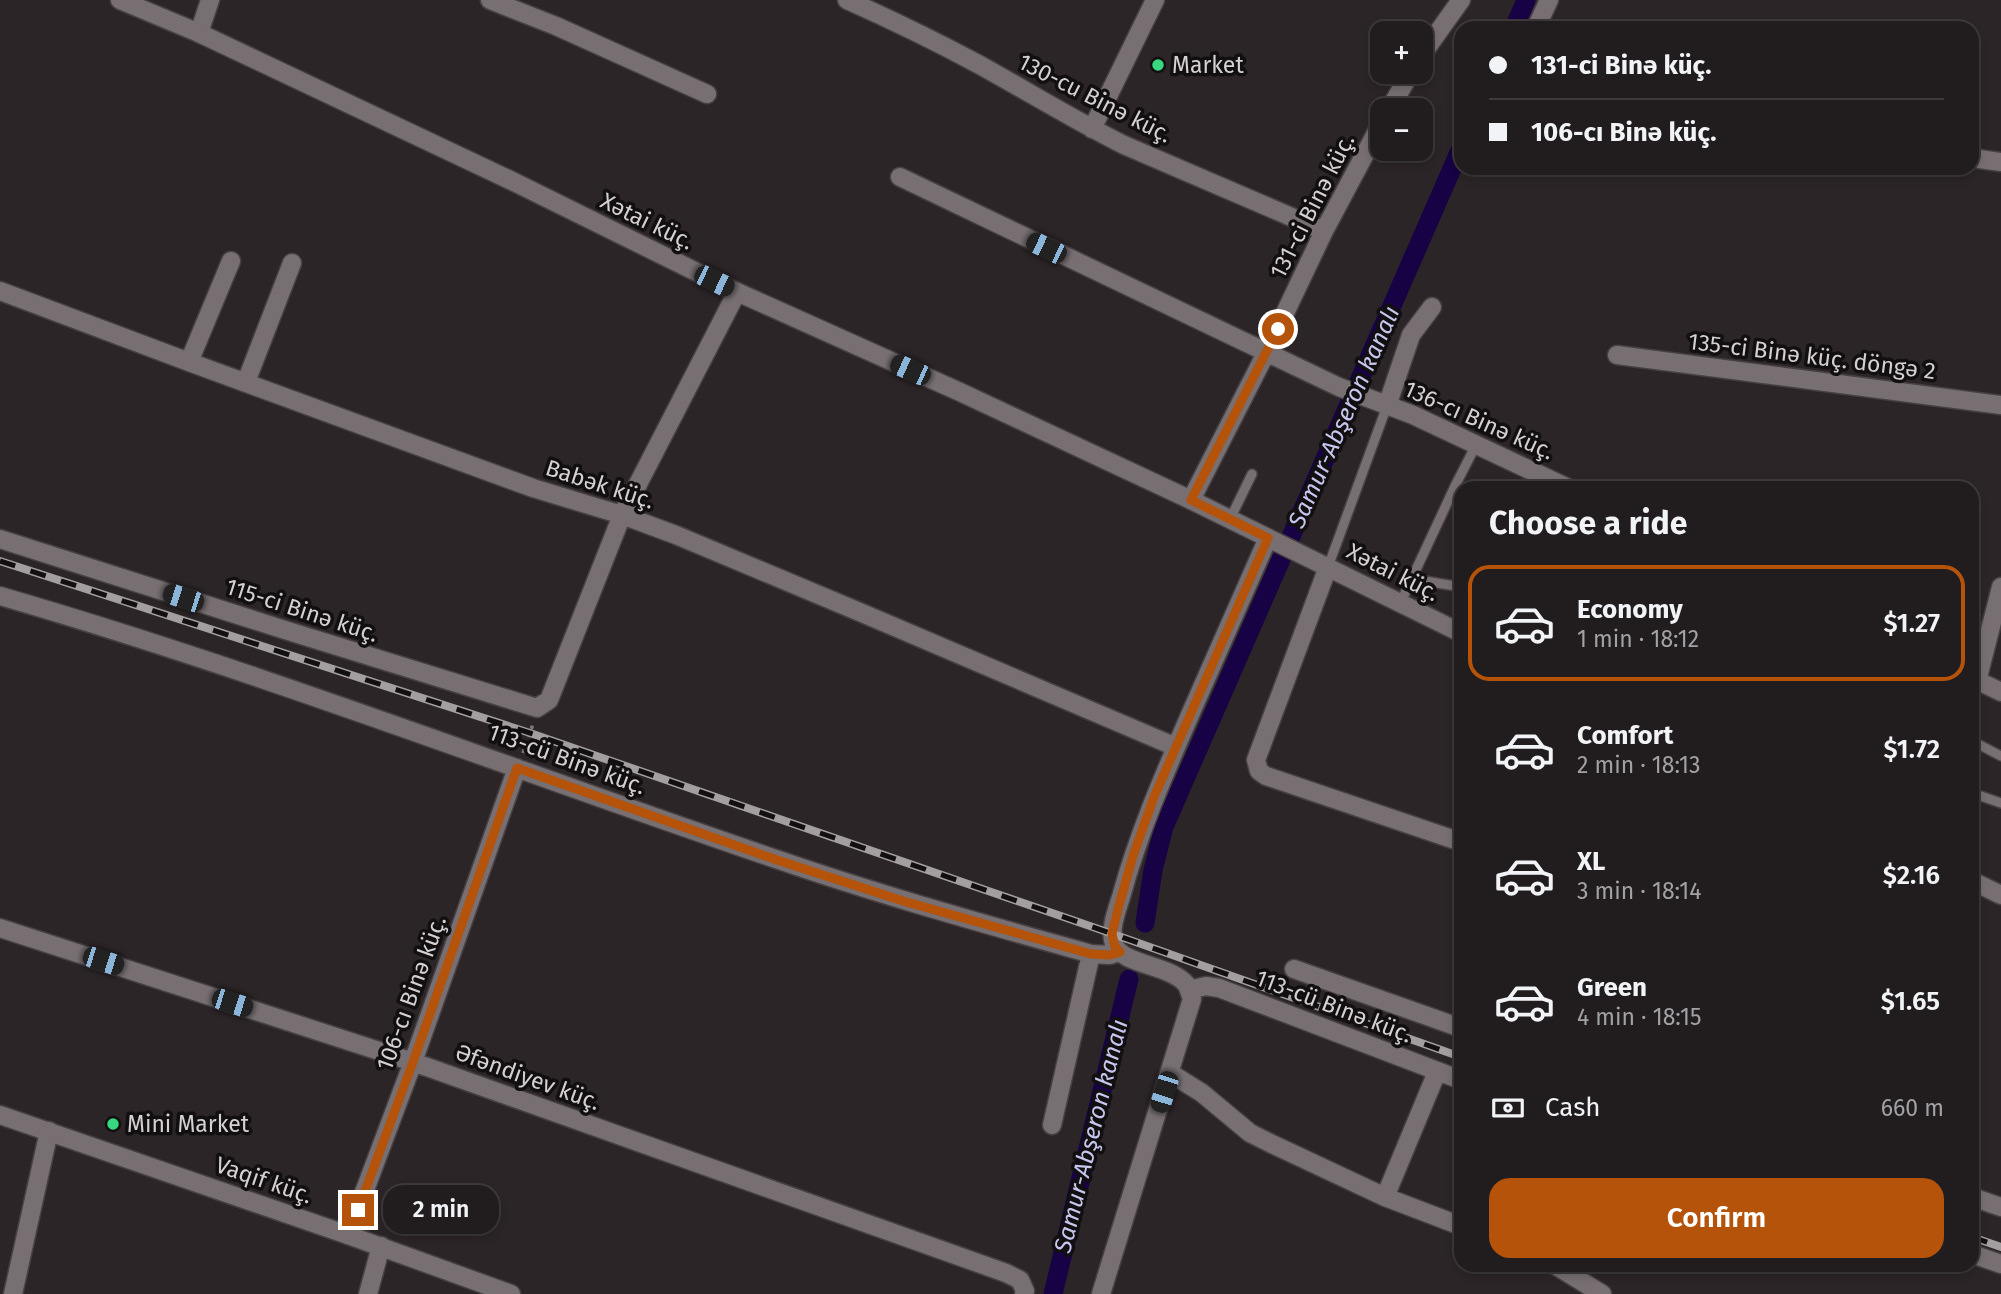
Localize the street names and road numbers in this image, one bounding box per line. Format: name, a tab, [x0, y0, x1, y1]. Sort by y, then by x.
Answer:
street label: 130-cu Binə küç.	[1014, 47, 1176, 149]
street label: 131-ci Binə küç.	[1264, 129, 1360, 283]
street label: Xətai küç.	[596, 187, 698, 255]
street label: 135-ci Binə küç. döngə 2	[1687, 327, 1937, 385]
street label: 136-cı Binə küç.	[1400, 374, 1558, 466]
street label: Babək küç.	[542, 453, 658, 515]
street label: Xətai küç.	[1342, 537, 1444, 607]
street label: 115-ci Binə küç.	[222, 572, 382, 648]
street label: 113-cü Binə küç.	[485, 718, 649, 800]
street label: 106-cı Binə küç.	[370, 912, 452, 1074]
street label: 113-cü Binə küç.	[1252, 963, 1416, 1049]
street label: Əfəndiyev küç.	[452, 1038, 604, 1116]
street label: Vaqif küç.	[212, 1150, 316, 1210]

